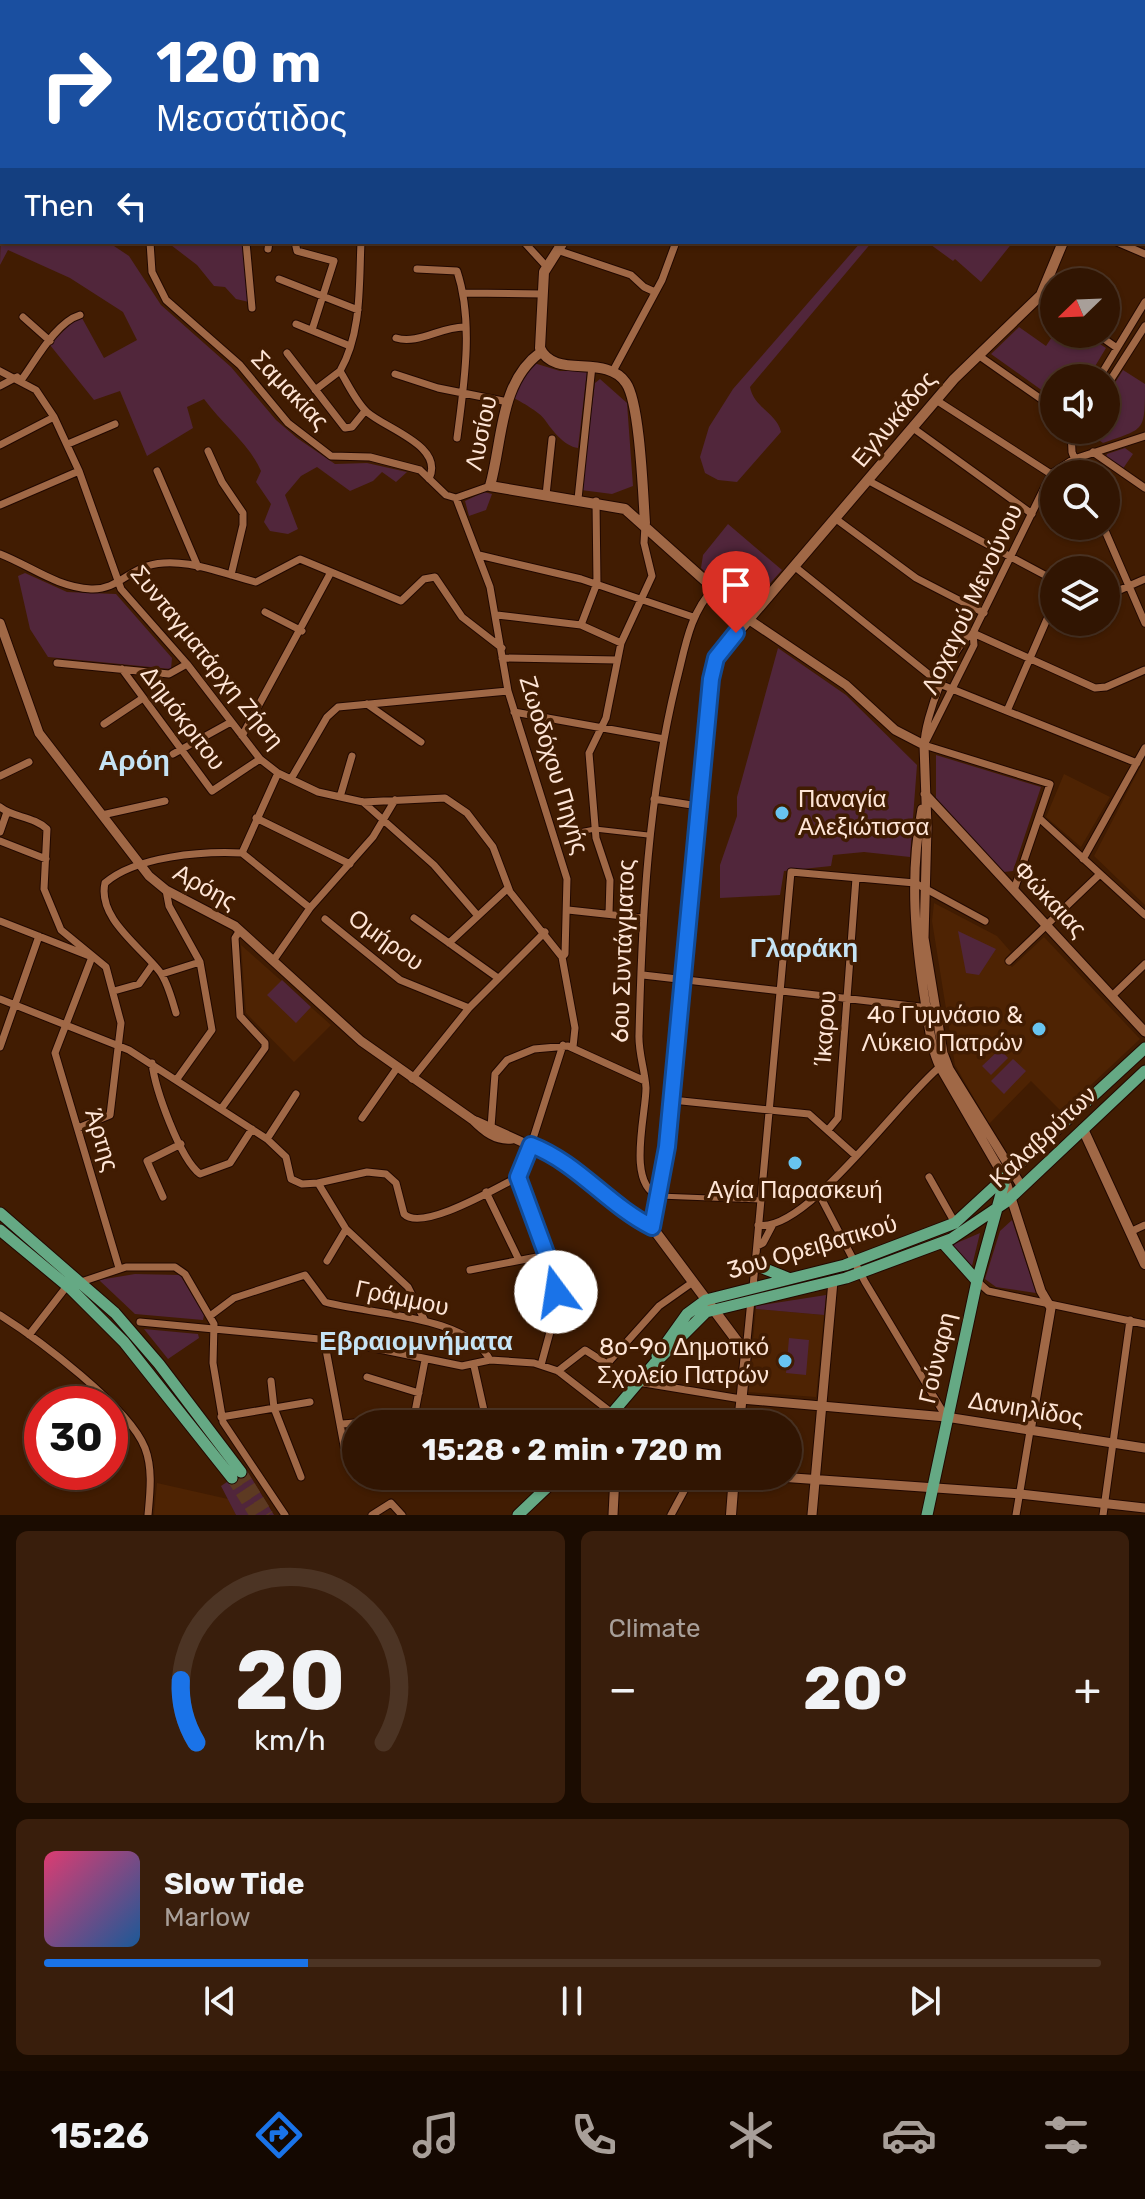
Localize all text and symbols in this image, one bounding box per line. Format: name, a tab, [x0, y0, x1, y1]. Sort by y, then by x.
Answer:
text: 120 m	[156, 30, 322, 96]
icon: right	[24, 32, 128, 136]
text: Μεσσάτιδος	[156, 97, 347, 140]
icon: left	[110, 184, 154, 228]
text: Then	[24, 188, 94, 224]
north arrow	[1040, 268, 1120, 348]
map controls	[1040, 268, 1120, 636]
street label: Σαμακίας	[245, 345, 335, 435]
button: sound	[1040, 364, 1120, 444]
street label: Εγλυκάδος	[846, 365, 942, 473]
street label: Λυσίου	[459, 393, 503, 473]
button: search	[1040, 460, 1120, 540]
street label: Λοχαγού Μενούνου	[916, 499, 1028, 699]
pin	[702, 551, 770, 633]
button: layers	[1040, 556, 1120, 636]
street label: Συνταγματάρχη Ζήση	[125, 560, 289, 754]
icon: arrive	[714, 563, 758, 607]
street label: Δημόκριτου	[135, 660, 231, 776]
street label: Ζωοδόχου Πηγής	[514, 673, 594, 857]
district label: Αρόη	[98, 744, 170, 777]
place label: Παναγία Αλεξιώτισσα	[798, 785, 930, 841]
marker: Παναγία Αλεξιώτισσα	[773, 804, 791, 822]
street label: Φώκαιας	[1008, 855, 1092, 943]
street label: Αρόης	[169, 858, 241, 916]
street label: 6ου Συντάγματος	[606, 859, 640, 1043]
street label: Ομήρου	[343, 903, 429, 977]
district label: Γλαράκη	[750, 933, 858, 964]
street label: Ίκαρου	[808, 990, 842, 1067]
place label: 4ο Γυμνάσιο & Λύκειο Πατρών	[862, 1001, 1023, 1057]
marker: 4ο Γυμνάσιο & Λύκειο Πατρών	[1030, 1020, 1048, 1038]
street label: Καλαβρύτων	[984, 1081, 1102, 1193]
street label: Άρτης	[79, 1105, 125, 1175]
marker: Αγία Παρασκευή	[786, 1154, 804, 1172]
place label: Αγία Παρασκευή	[707, 1176, 883, 1204]
street label: 3ου Ορειβατικού	[724, 1209, 900, 1285]
position arrow	[514, 1250, 598, 1334]
street label: Γράμμου	[353, 1274, 451, 1322]
street label: Γούναρη	[913, 1310, 961, 1406]
district label: Εβραιομνήματα	[319, 1326, 513, 1357]
place label: 8o-9ο Δημοτικό Σχολείο Πατρών	[597, 1333, 769, 1389]
marker: 8o-9ο Δημοτικό Σχολείο Πατρών	[776, 1352, 794, 1370]
speed limit sign: 30	[24, 1386, 128, 1490]
street label: Δανιηλίδος	[966, 1386, 1086, 1432]
text: 15:28 · 2 min · 720 m	[422, 1432, 722, 1468]
text: Climate	[609, 1613, 701, 1644]
text: 20	[235, 1631, 346, 1730]
text: 20°	[803, 1653, 908, 1724]
text: −	[609, 1663, 637, 1715]
text: +	[1074, 1663, 1101, 1715]
text: km/h	[255, 1723, 326, 1757]
text: Slow Tide	[164, 1866, 304, 1902]
text: Marlow	[164, 1902, 251, 1933]
icon: previous	[198, 1979, 242, 2023]
icon: pause	[550, 1979, 594, 2023]
icon: next	[903, 1979, 947, 2023]
icon: directions	[251, 2107, 307, 2163]
icon: music	[408, 2107, 464, 2163]
icon: phone	[566, 2107, 622, 2163]
icon: climate	[723, 2107, 779, 2163]
icon: car	[881, 2107, 937, 2163]
icon: filters	[1038, 2107, 1094, 2163]
text: 15:26	[51, 2114, 149, 2157]

